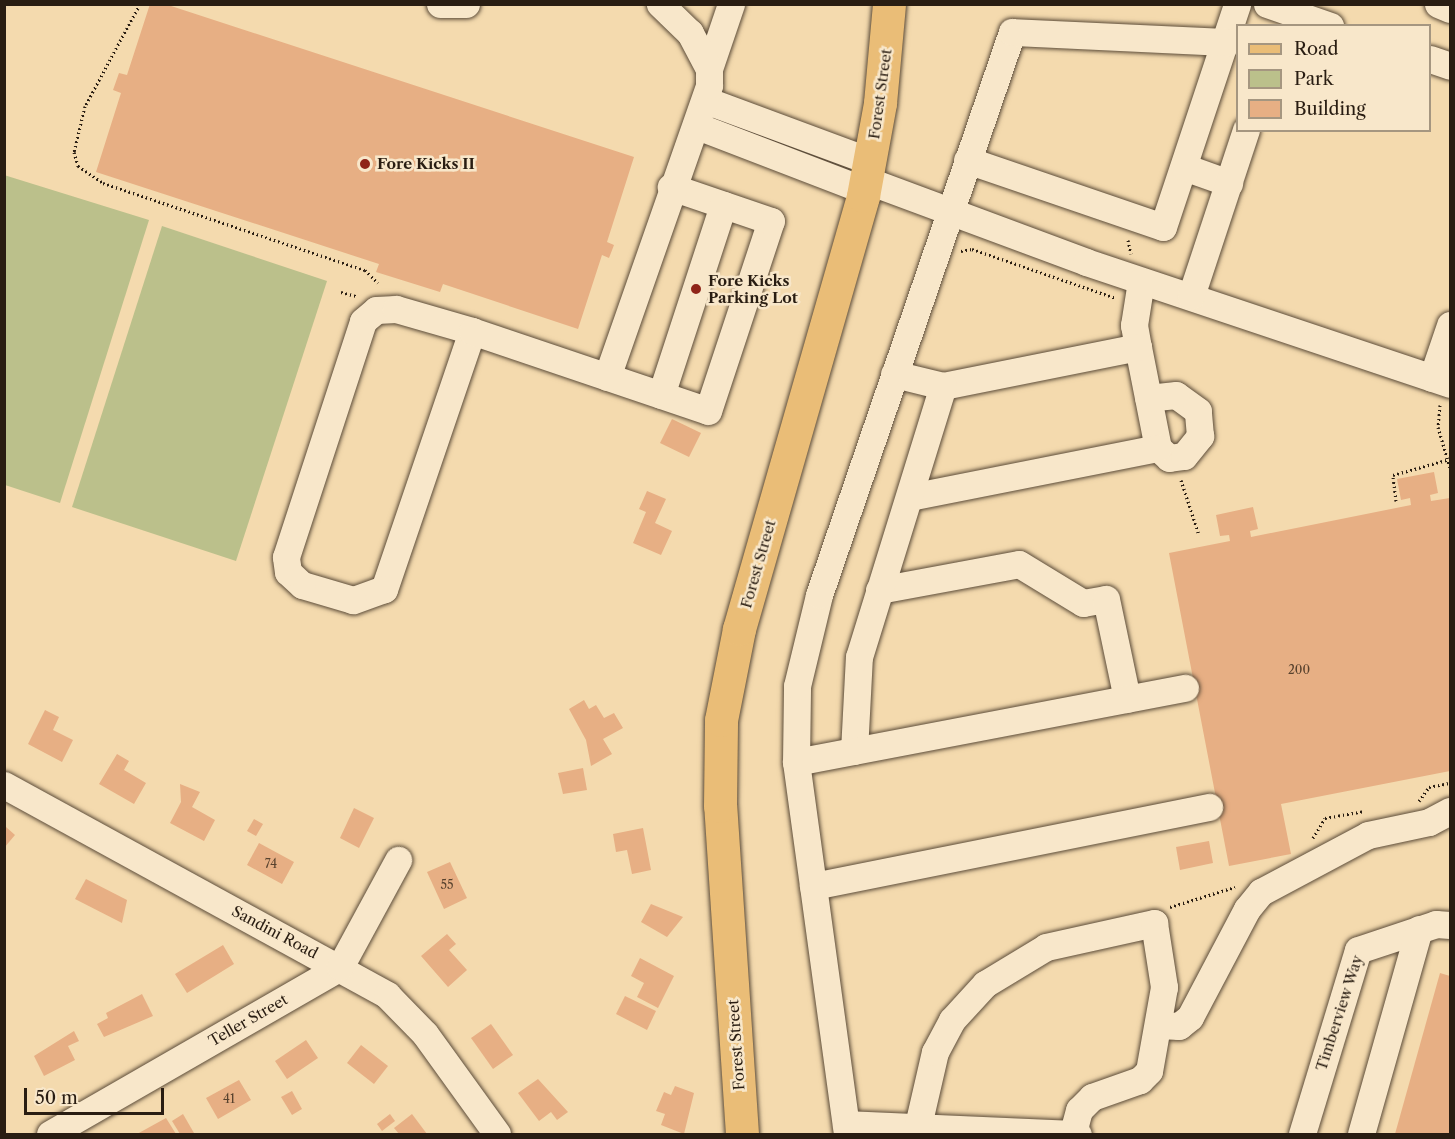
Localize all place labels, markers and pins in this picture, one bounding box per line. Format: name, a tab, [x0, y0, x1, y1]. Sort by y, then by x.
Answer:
place label: Fore Kicks II	[377, 155, 475, 173]
marker: Fore Kicks II	[358, 157, 372, 171]
place label: Fore Kicks Parking Lot	[708, 271, 798, 306]
marker: Fore Kicks Parking Lot	[689, 282, 703, 296]

